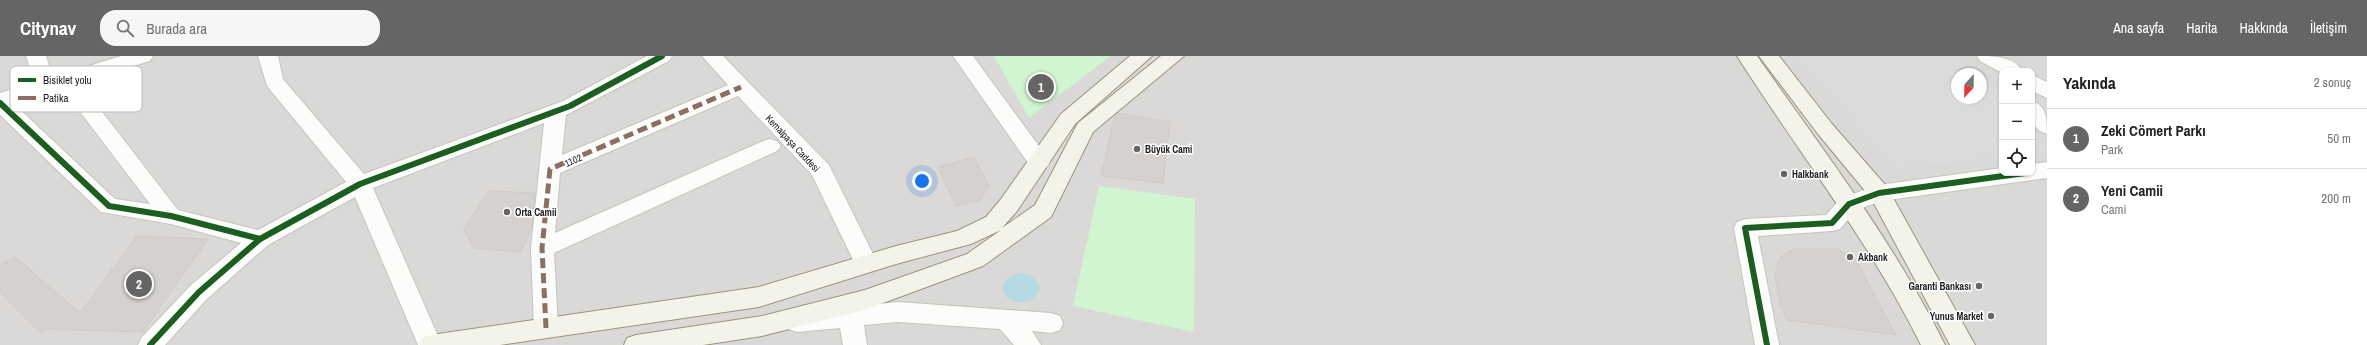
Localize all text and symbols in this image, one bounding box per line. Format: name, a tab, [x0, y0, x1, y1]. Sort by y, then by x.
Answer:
search box	[100, 10, 380, 46]
text: Citynav	[20, 15, 76, 41]
icon: search	[114, 17, 136, 39]
text: Burada ara	[146, 18, 207, 39]
text: Ana sayfa	[2113, 19, 2164, 37]
text: Harita	[2186, 19, 2217, 37]
text: Hakkında	[2239, 19, 2288, 37]
text: İletişim	[2310, 19, 2347, 37]
legend	[10, 66, 142, 112]
north arrow	[1951, 68, 1987, 104]
map controls	[1999, 68, 2035, 176]
button: +	[1999, 68, 2035, 104]
text: Yakında	[2063, 71, 2116, 94]
pin: 1	[1028, 72, 1054, 102]
text: Bisiklet yolu	[43, 73, 92, 87]
text: 2 sonuç	[2314, 74, 2351, 91]
text: Patika	[43, 91, 69, 105]
button: −	[1999, 104, 2035, 140]
street label: Kemalpaşa Caddesi	[763, 112, 823, 175]
text: Zeki Cömert Parkı	[2101, 120, 2206, 141]
text: 1	[2073, 130, 2079, 147]
text: 50 m	[2327, 130, 2351, 147]
button: locate	[1999, 140, 2035, 176]
text: Park	[2101, 141, 2123, 158]
place label: Büyük Cami	[1145, 143, 1192, 156]
marker: Büyük Cami	[1132, 144, 1142, 154]
street label: 1102	[563, 151, 584, 170]
place label: Halkbank	[1792, 168, 1829, 181]
marker: Halkbank	[1779, 169, 1789, 179]
your location	[912, 171, 932, 191]
text: Yeni Camii	[2101, 180, 2163, 201]
text: 2	[2073, 190, 2079, 207]
text: 200 m	[2321, 190, 2351, 207]
text: Cami	[2101, 201, 2126, 218]
place label: Orta Camii	[515, 206, 556, 219]
marker: Orta Camii	[502, 207, 512, 217]
place label: Akbank	[1858, 251, 1888, 264]
marker: Akbank	[1845, 252, 1855, 262]
pin: 2	[126, 269, 152, 299]
place label: Garanti Bankası	[1909, 280, 1971, 293]
marker: Garanti Bankası	[1974, 281, 1984, 291]
place label: Yunus Market	[1930, 310, 1983, 323]
marker: Yunus Market	[1986, 311, 1996, 321]

